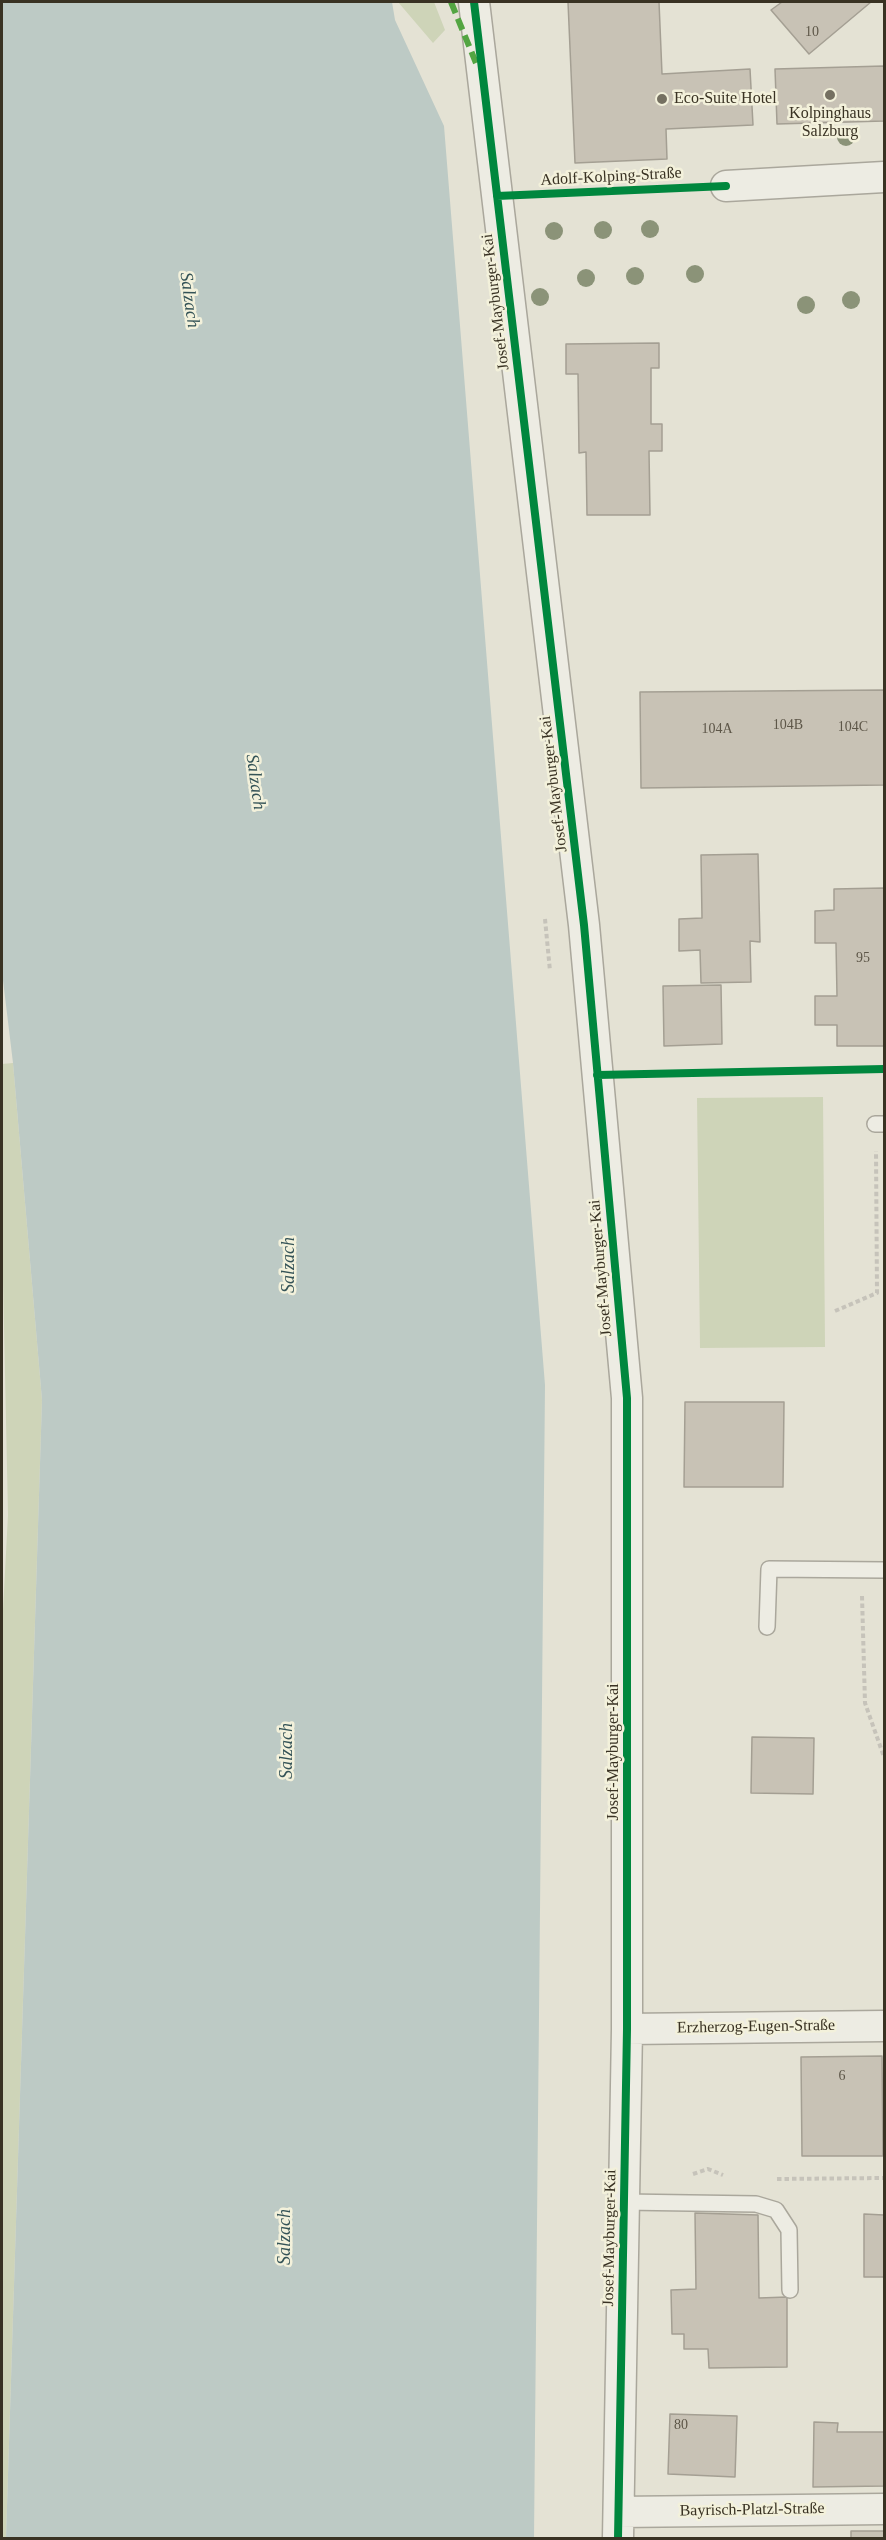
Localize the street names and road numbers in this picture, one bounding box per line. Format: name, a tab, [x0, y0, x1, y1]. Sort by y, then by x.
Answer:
street label: Adolf-Kolping-Straße	[540, 164, 682, 190]
street label: Josef-Mayburger-Kai	[478, 233, 514, 371]
street label: Josef-Mayburger-Kai	[536, 715, 572, 853]
street label: Josef-Mayburger-Kai	[585, 1199, 617, 1337]
street label: Josef-Mayburger-Kai	[604, 1683, 624, 1821]
street label: Erzherzog-Eugen-Straße	[677, 2016, 835, 2038]
street label: Josef-Mayburger-Kai	[599, 2169, 621, 2307]
street label: Bayrisch-Platzl-Straße	[679, 2499, 825, 2521]

